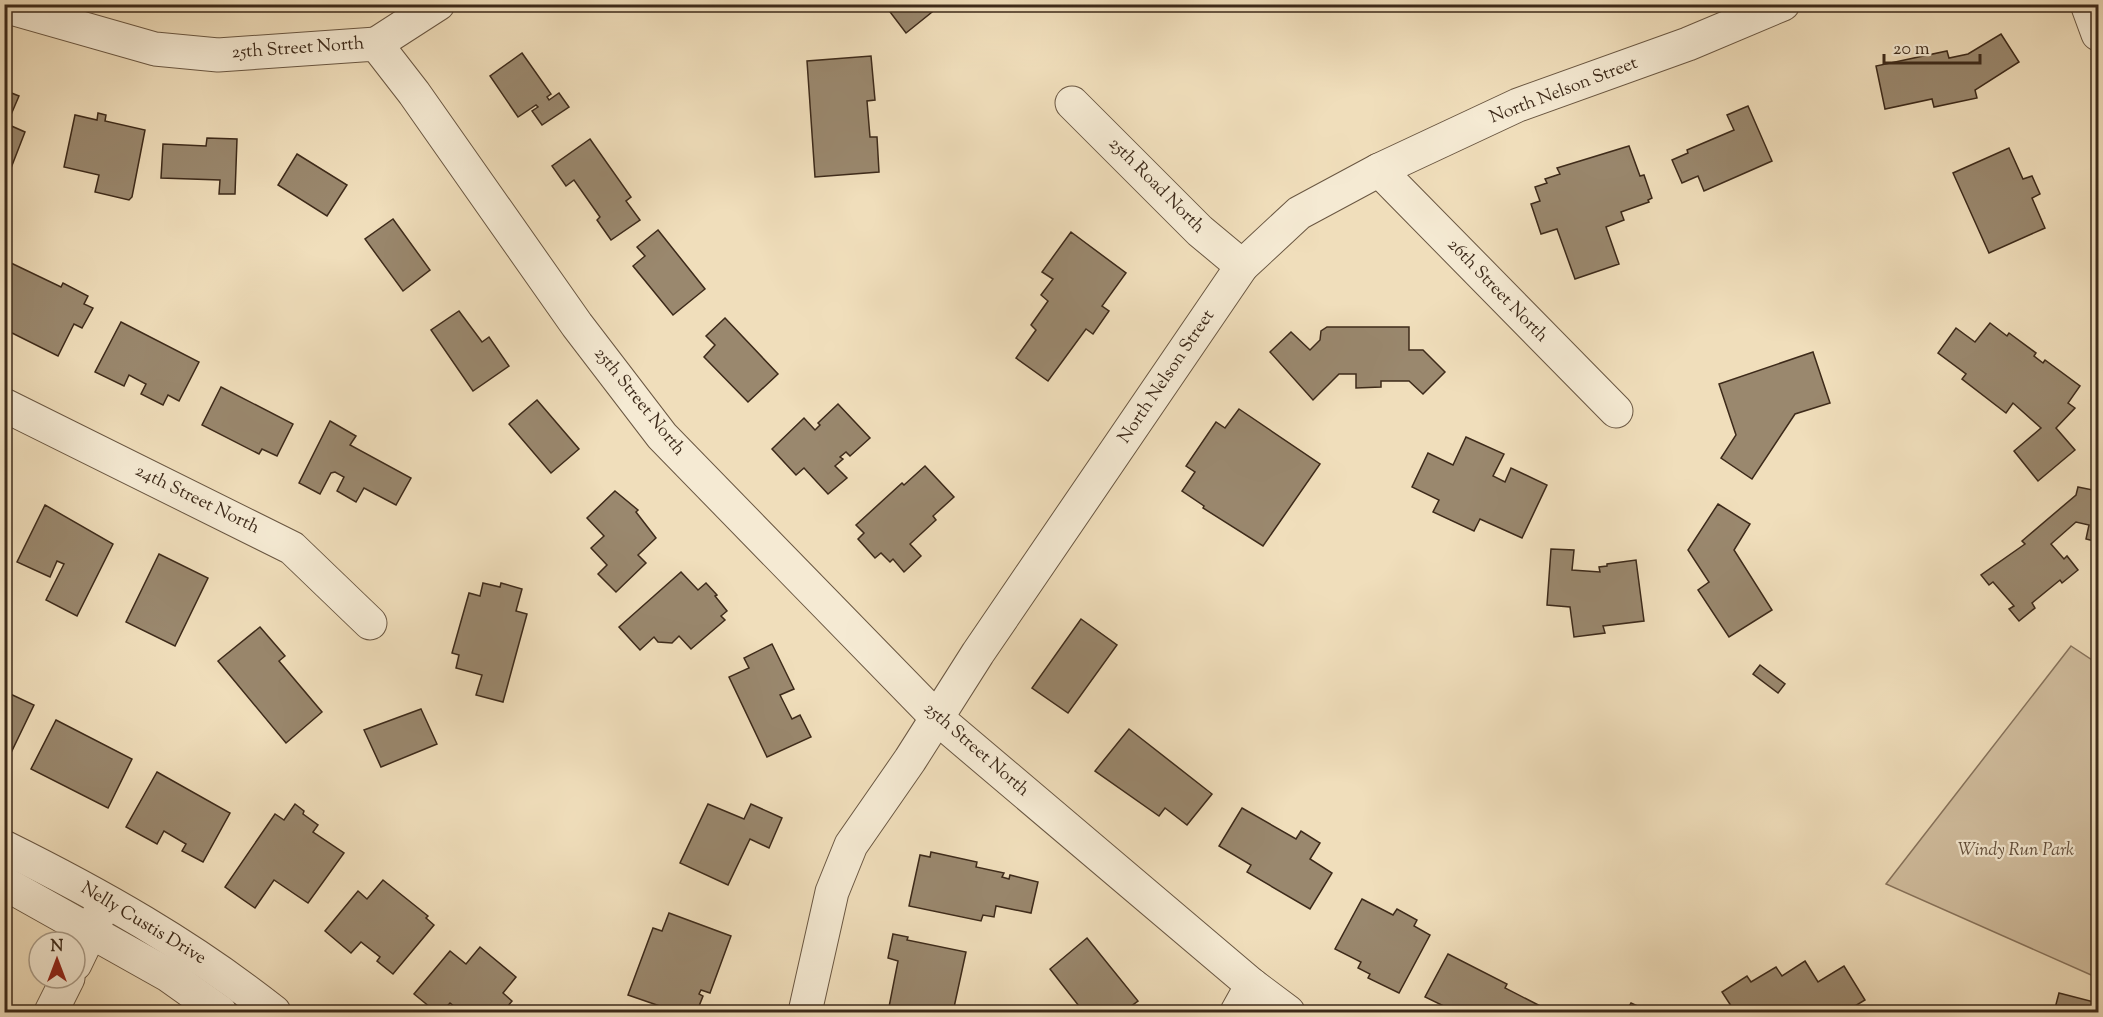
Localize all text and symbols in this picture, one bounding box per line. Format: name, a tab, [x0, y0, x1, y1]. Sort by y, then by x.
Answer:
scale bar	[1884, 27, 1980, 65]
street label: 25th Street North	[231, 31, 366, 67]
text: 20 m	[1893, 37, 1930, 63]
street label: North Nelson Street	[1486, 51, 1642, 131]
street label: 25th Road North	[1102, 132, 1210, 240]
street label: 26th Street North	[1441, 233, 1554, 349]
street label: North Nelson Street	[1112, 305, 1222, 449]
street label: 25th Street North	[587, 342, 691, 462]
street label: 24th Street North	[130, 459, 264, 542]
street label: 25th Street North	[917, 697, 1035, 804]
park label: Windy Run Park	[1958, 838, 2074, 864]
street label: Nelly Custis Drive	[75, 876, 211, 972]
north arrow	[27, 930, 87, 990]
text: N	[51, 936, 64, 959]

